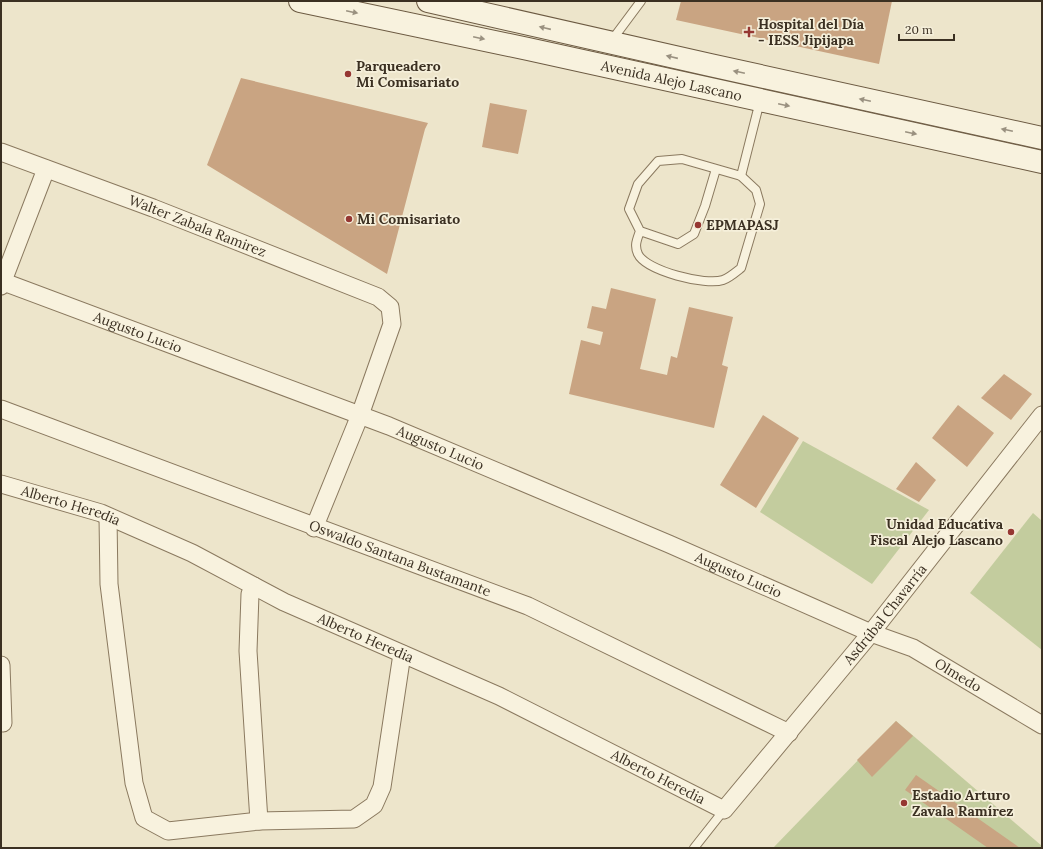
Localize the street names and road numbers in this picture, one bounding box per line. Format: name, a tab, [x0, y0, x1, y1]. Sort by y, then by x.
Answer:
street label: Avenida Alejo Lascano	[598, 56, 744, 105]
street label: Walter Zabala Ramirez	[126, 191, 269, 261]
street label: Augusto Lucio	[90, 307, 185, 357]
street label: Augusto Lucio	[393, 421, 487, 474]
street label: Alberto Heredia	[18, 481, 123, 529]
street label: Oswaldo Santana Bustamante	[307, 516, 494, 601]
street label: Augusto Lucio	[691, 547, 785, 602]
street label: Asdrúbal Chavarría	[839, 560, 931, 669]
street label: Alberto Heredia	[314, 608, 417, 667]
street label: Olmedo	[931, 654, 985, 696]
street label: Alberto Heredia	[607, 745, 708, 808]

